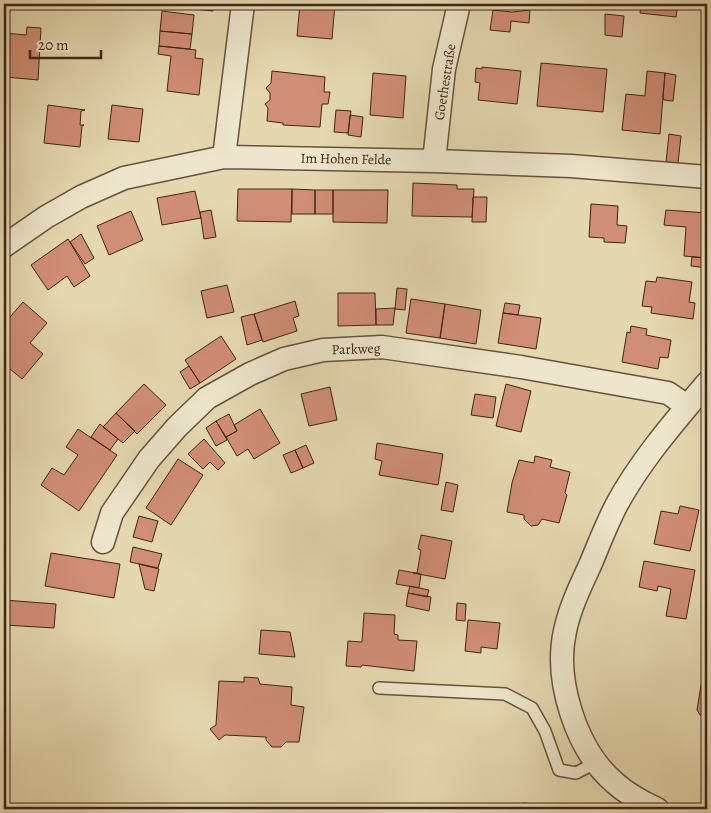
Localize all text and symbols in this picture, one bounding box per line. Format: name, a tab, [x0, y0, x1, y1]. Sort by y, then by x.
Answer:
scale bar	[30, 28, 101, 60]
text: 20 m	[38, 35, 69, 55]
street label: Goethestraße	[430, 42, 460, 122]
street label: Im Hohen Felde	[300, 149, 392, 169]
street label: Parkweg	[331, 339, 381, 359]

